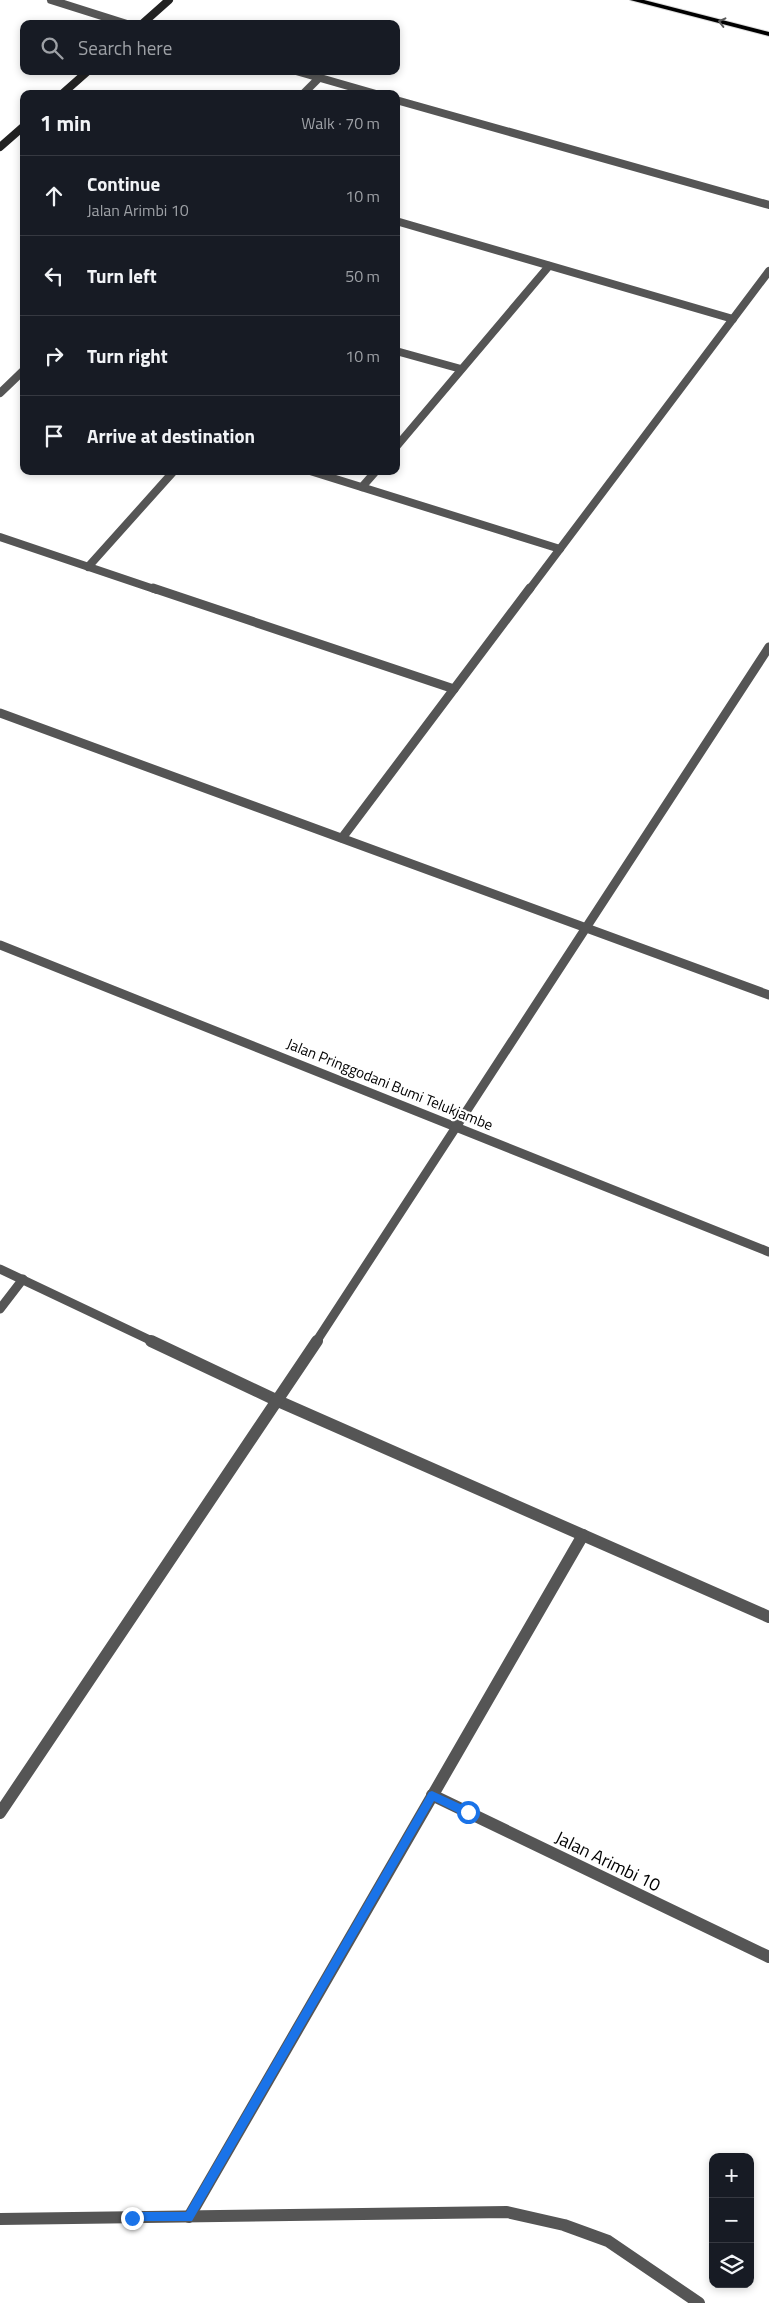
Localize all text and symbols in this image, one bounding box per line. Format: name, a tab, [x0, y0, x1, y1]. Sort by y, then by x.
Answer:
one-way arrow	[717, 17, 726, 28]
search box	[20, 20, 400, 75]
text: Search here	[78, 33, 172, 62]
icon: search	[38, 34, 66, 62]
text: 1 min	[40, 107, 91, 139]
text: Walk · 70 m	[301, 111, 380, 135]
text: Continue	[87, 169, 160, 198]
icon: ahead	[40, 182, 68, 210]
text: 10 m	[345, 184, 380, 208]
text: Jalan Arimbi 10	[87, 198, 189, 222]
text: Turn left	[87, 261, 157, 290]
icon: left	[40, 262, 68, 290]
text: 50 m	[345, 264, 380, 288]
text: Turn right	[87, 341, 168, 370]
icon: right	[40, 342, 68, 370]
text: 10 m	[345, 344, 380, 368]
text: Arrive at destination	[87, 421, 255, 450]
icon: arrive	[40, 422, 68, 450]
street label: Jalan Pringgodani Bumi Telukjambe	[283, 1032, 497, 1136]
route start	[457, 1801, 480, 1824]
street label: Jalan Arimbi 10	[551, 1824, 665, 1898]
map controls	[709, 2153, 754, 2288]
button: +	[709, 2153, 754, 2198]
button: −	[709, 2198, 754, 2243]
route end	[121, 2207, 144, 2230]
button: layers	[709, 2243, 754, 2288]

